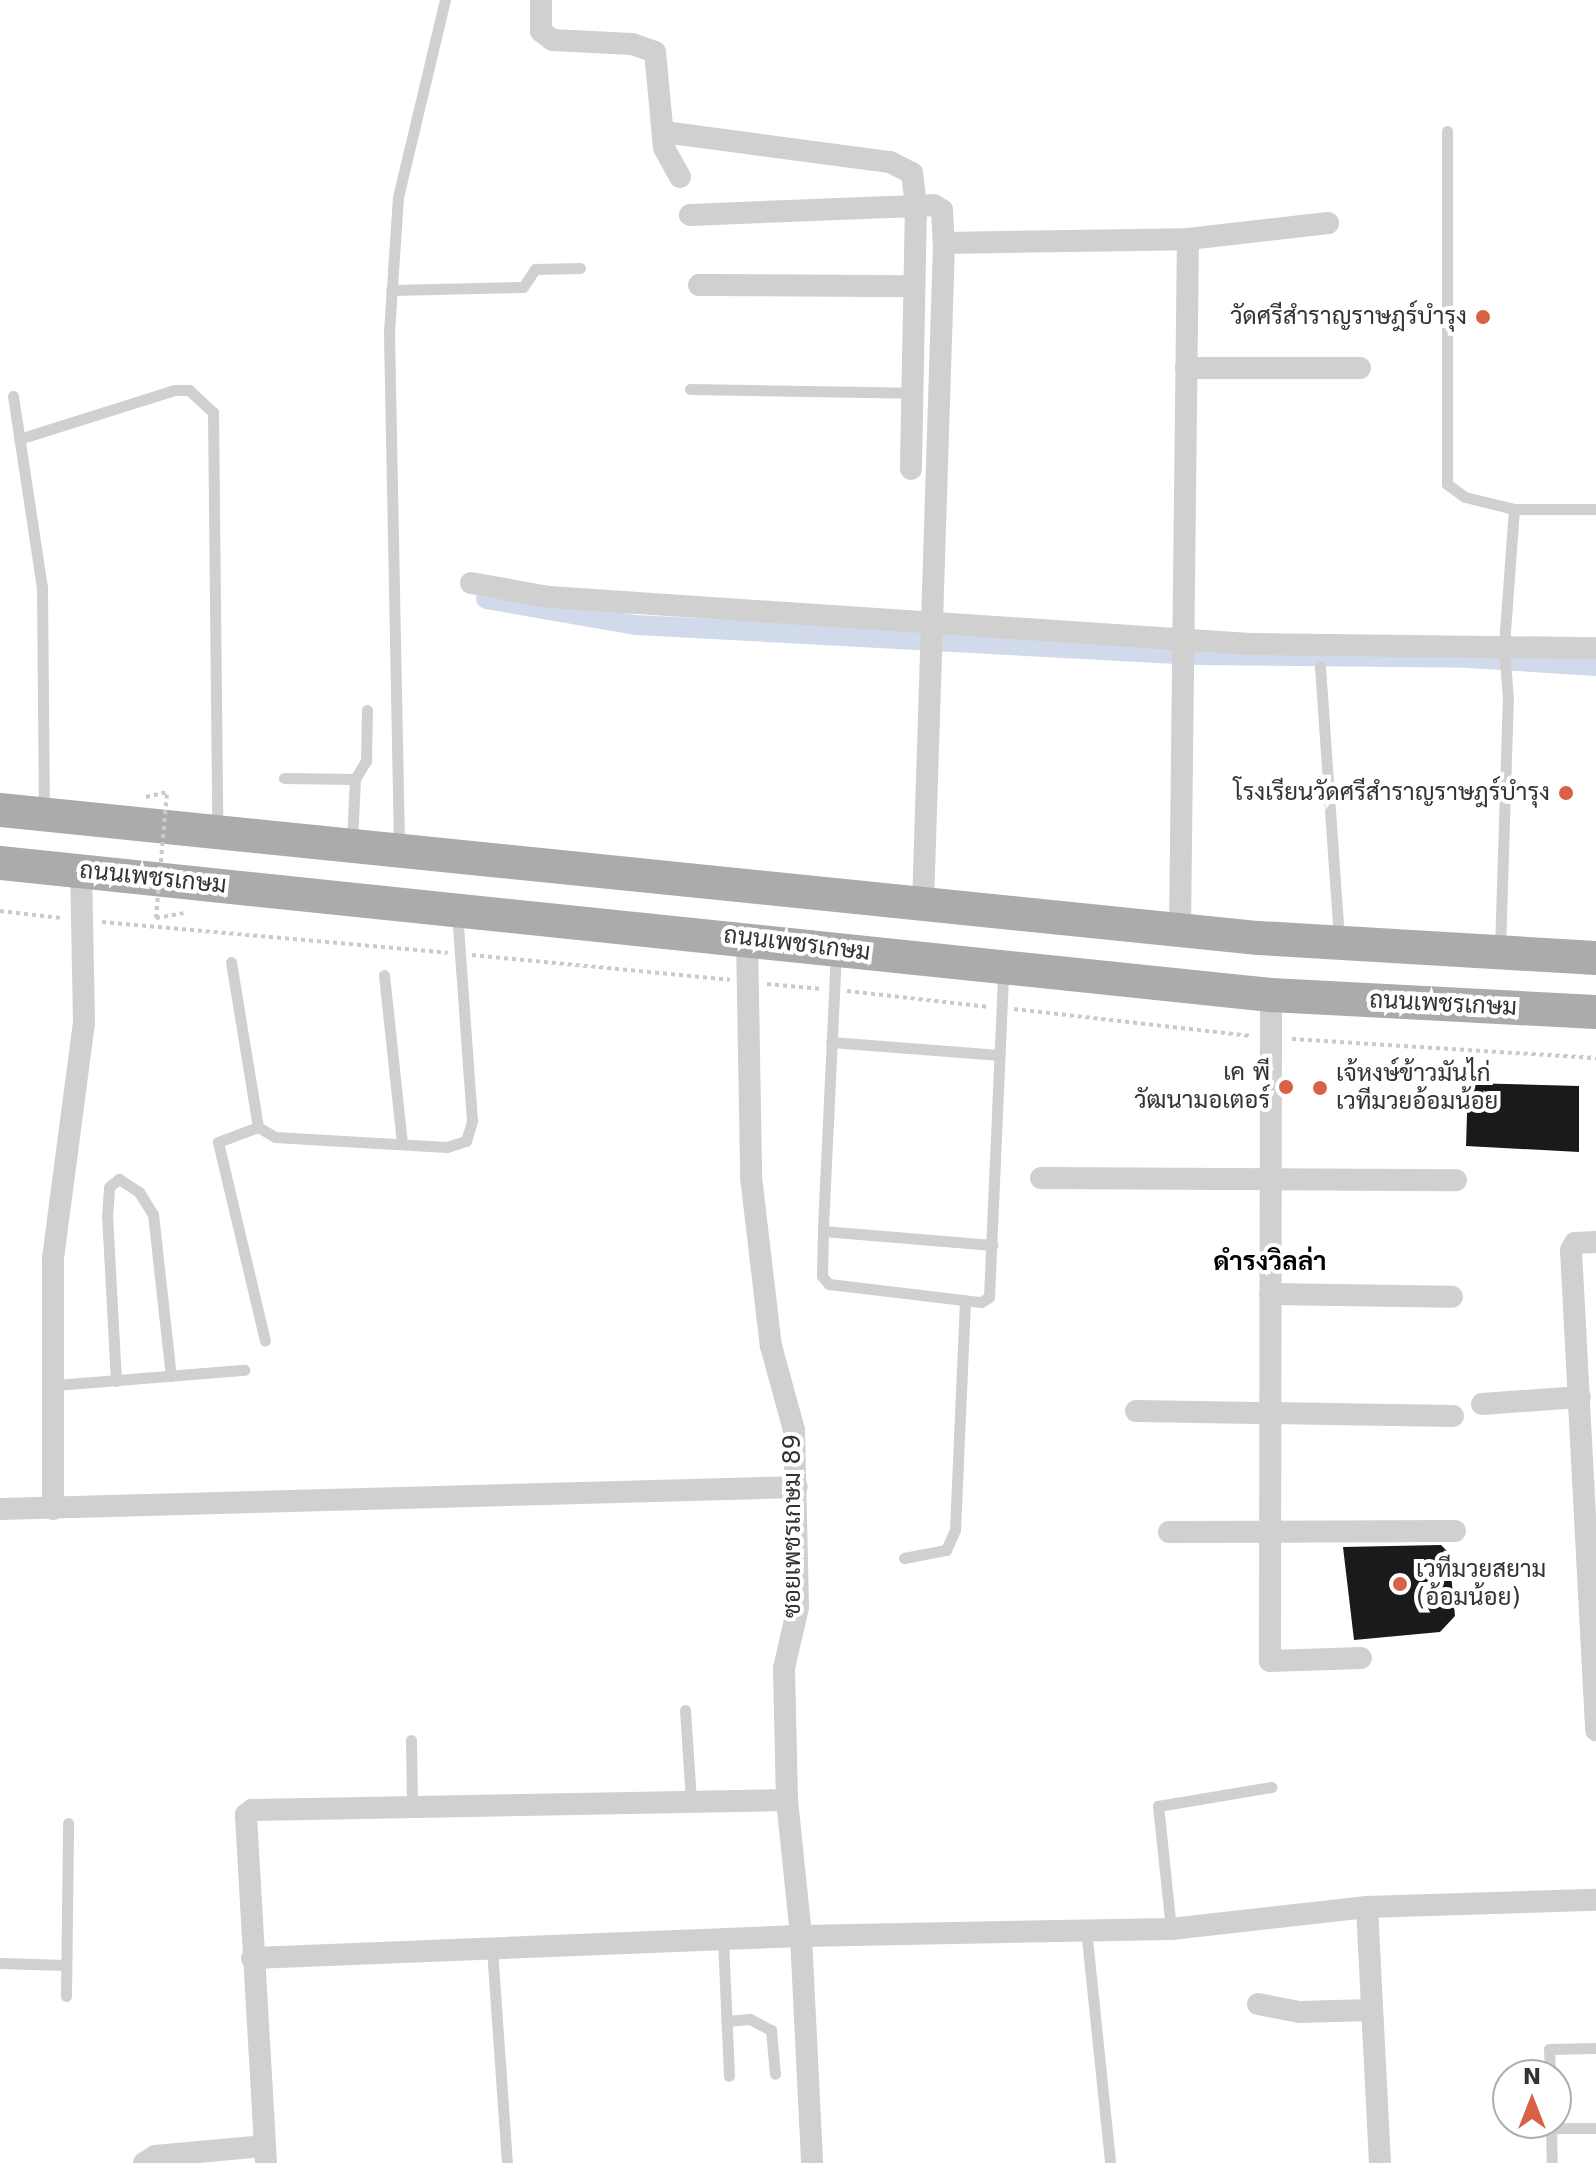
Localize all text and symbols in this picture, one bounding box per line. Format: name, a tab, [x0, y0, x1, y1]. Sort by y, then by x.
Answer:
place label: วัดศรีสําราญราษฎร์บํารุง	[1230, 303, 1467, 331]
marker: วัดศรีสําราญราษฎร์บํารุง	[1474, 308, 1492, 326]
place label: โรงเรียนวัดศรีสําราญราษฎร์บํารุง	[1234, 779, 1550, 807]
marker: โรงเรียนวัดศรีสําราญราษฎร์บํารุง	[1557, 784, 1575, 802]
street label: ถนนเพชรเกษม	[78, 856, 228, 900]
street label: ถนนเพชรเกษม	[722, 921, 872, 967]
street label: ถนนเพชรเกษม	[1369, 986, 1517, 1022]
place label: เค พี วัฒนามอเตอร์	[1134, 1059, 1270, 1115]
place label: เจ้หงษ์ข้าวมันไก่ เวทีมวยอ้อมน้อย	[1336, 1060, 1498, 1116]
marker: เค พี วัฒนามอเตอร์	[1277, 1078, 1295, 1096]
marker: เจ้หงษ์ข้าวมันไก่ เวทีมวยอ้อมน้อย	[1311, 1079, 1329, 1097]
district label: ดำรงวิลล่า	[1213, 1246, 1327, 1278]
street label: ซอยเพชรเกษม 89	[779, 1434, 807, 1618]
place label: เวทีมวยสยาม (อ้อมน้อย)	[1416, 1556, 1546, 1612]
marker: เวทีมวยสยาม (อ้อมน้อย)	[1391, 1575, 1409, 1593]
north arrow	[1492, 2059, 1572, 2139]
text: N	[1523, 2064, 1541, 2089]

